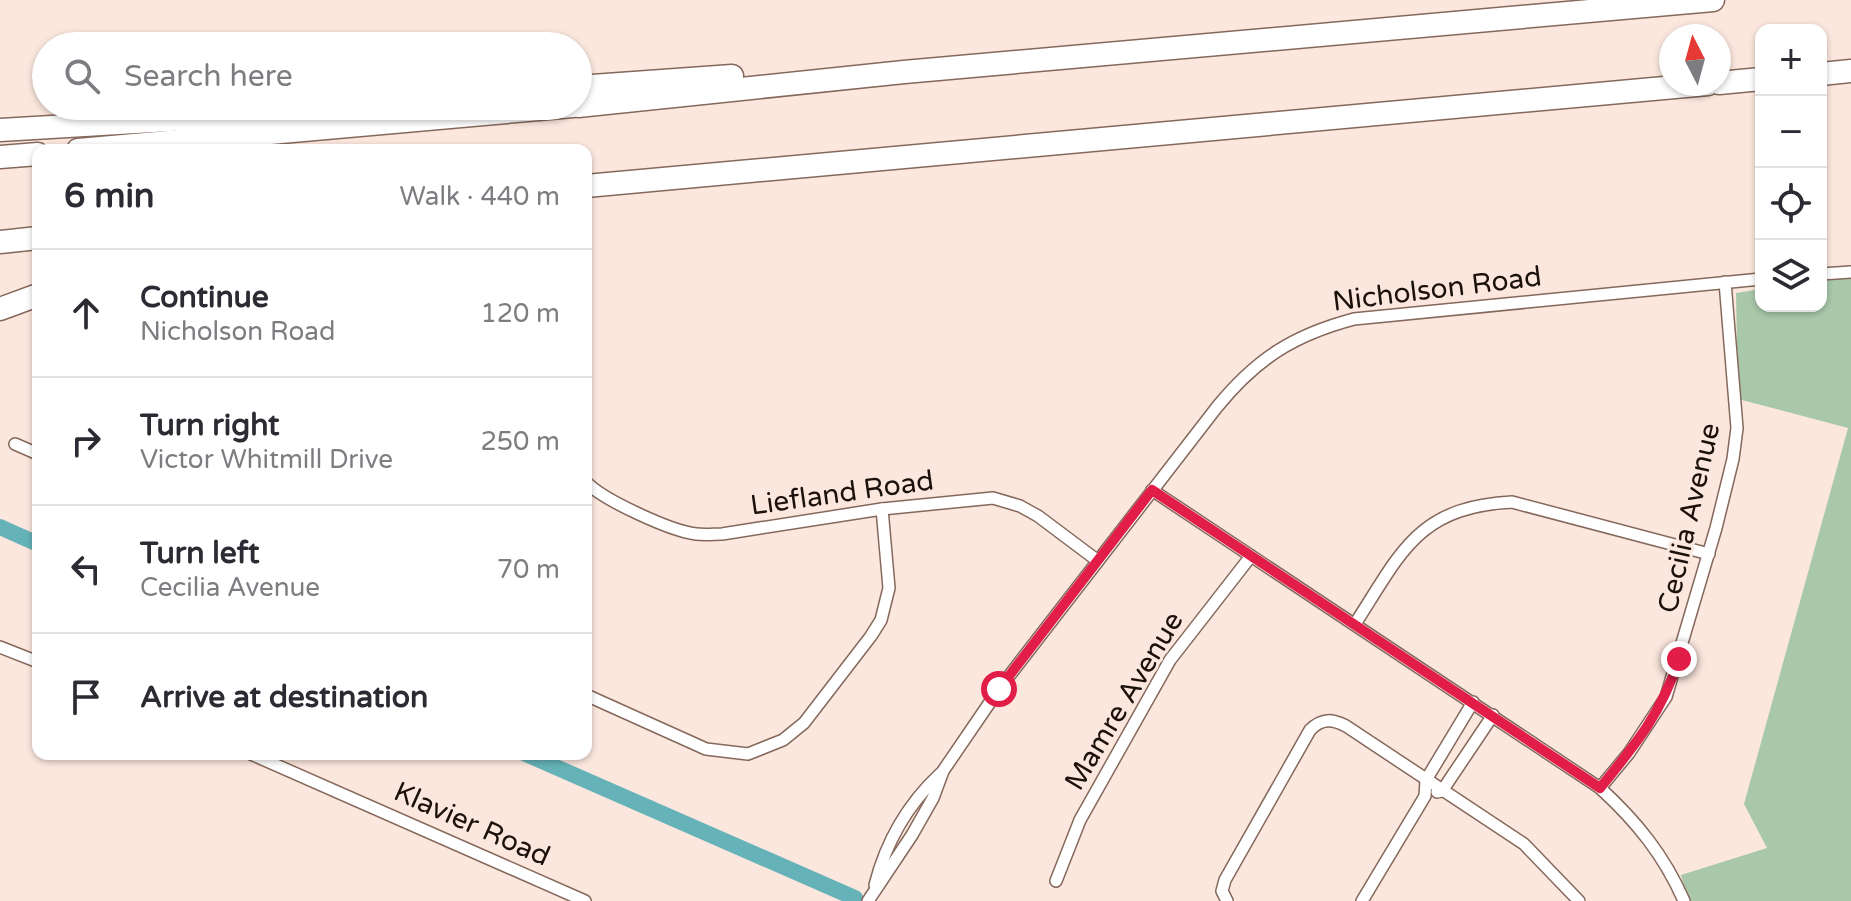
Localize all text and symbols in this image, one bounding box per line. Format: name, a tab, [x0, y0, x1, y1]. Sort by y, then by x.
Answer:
north arrow	[1659, 24, 1731, 96]
map controls	[1755, 24, 1827, 312]
button: +	[1755, 24, 1827, 96]
search box	[32, 32, 592, 120]
icon: search	[60, 54, 104, 98]
text: Search here	[124, 58, 293, 95]
button: −	[1755, 96, 1827, 168]
button: locate	[1755, 168, 1827, 240]
text: 6 min	[64, 176, 155, 217]
text: Walk · 440 m	[400, 181, 560, 212]
button: layers	[1755, 240, 1827, 312]
street label: Nicholson Road	[1331, 259, 1543, 319]
text: Continue	[140, 279, 269, 316]
icon: ahead	[64, 291, 108, 335]
text: 120 m	[480, 298, 560, 329]
text: Nicholson Road	[140, 316, 335, 347]
text: Turn right	[140, 407, 280, 444]
icon: right	[64, 419, 108, 463]
street label: Cecilia Avenue	[1651, 420, 1727, 616]
text: 250 m	[480, 426, 560, 457]
text: Victor Whitmill Drive	[140, 444, 393, 475]
street label: Liefland Road	[748, 463, 936, 523]
text: Turn left	[140, 535, 259, 572]
icon: left	[64, 547, 108, 591]
text: 70 m	[497, 554, 560, 585]
text: Cecilia Avenue	[140, 572, 320, 603]
street label: Mamre Avenue	[1057, 606, 1191, 796]
route end	[1661, 641, 1697, 677]
route start	[981, 671, 1017, 707]
icon: arrive	[64, 675, 108, 719]
text: Arrive at destination	[140, 679, 428, 716]
street label: Klavier Road	[389, 774, 555, 874]

